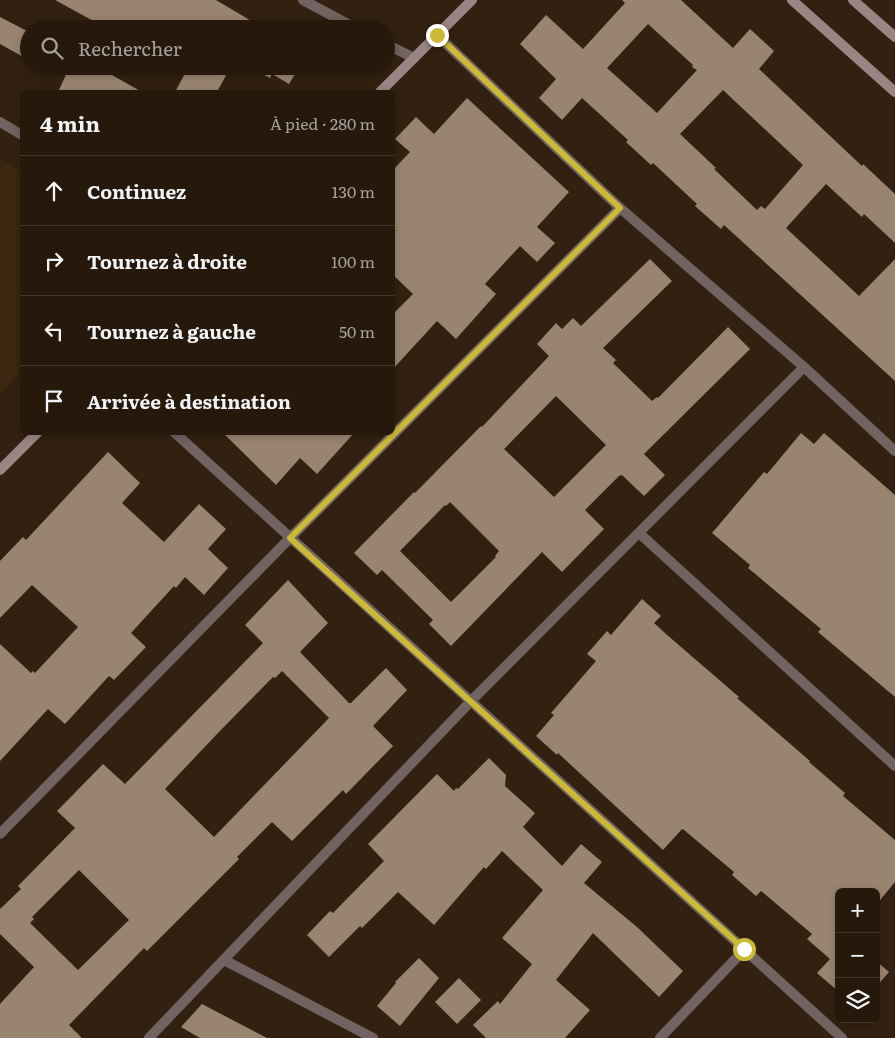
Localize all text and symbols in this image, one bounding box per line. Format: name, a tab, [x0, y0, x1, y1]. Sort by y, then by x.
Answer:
search box	[20, 20, 395, 75]
route end	[426, 24, 449, 47]
icon: search	[38, 34, 66, 62]
text: Rechercher	[78, 34, 182, 62]
text: 4 min	[40, 107, 100, 138]
text: À pied · 280 m	[270, 111, 375, 135]
icon: ahead	[40, 177, 68, 205]
text: Continuez	[87, 177, 186, 205]
text: 130 m	[332, 179, 375, 203]
icon: right	[40, 247, 68, 275]
text: Tournez à droite	[87, 247, 247, 275]
text: 100 m	[331, 249, 375, 273]
icon: left	[40, 317, 68, 345]
text: Tournez à gauche	[87, 317, 256, 345]
text: 50 m	[339, 319, 375, 343]
icon: arrive	[40, 387, 68, 415]
text: Arrivée à destination	[87, 387, 291, 415]
map controls	[835, 888, 880, 1023]
button: +	[835, 888, 880, 933]
button: −	[835, 933, 880, 978]
route start	[733, 938, 756, 961]
button: layers	[835, 978, 880, 1023]

